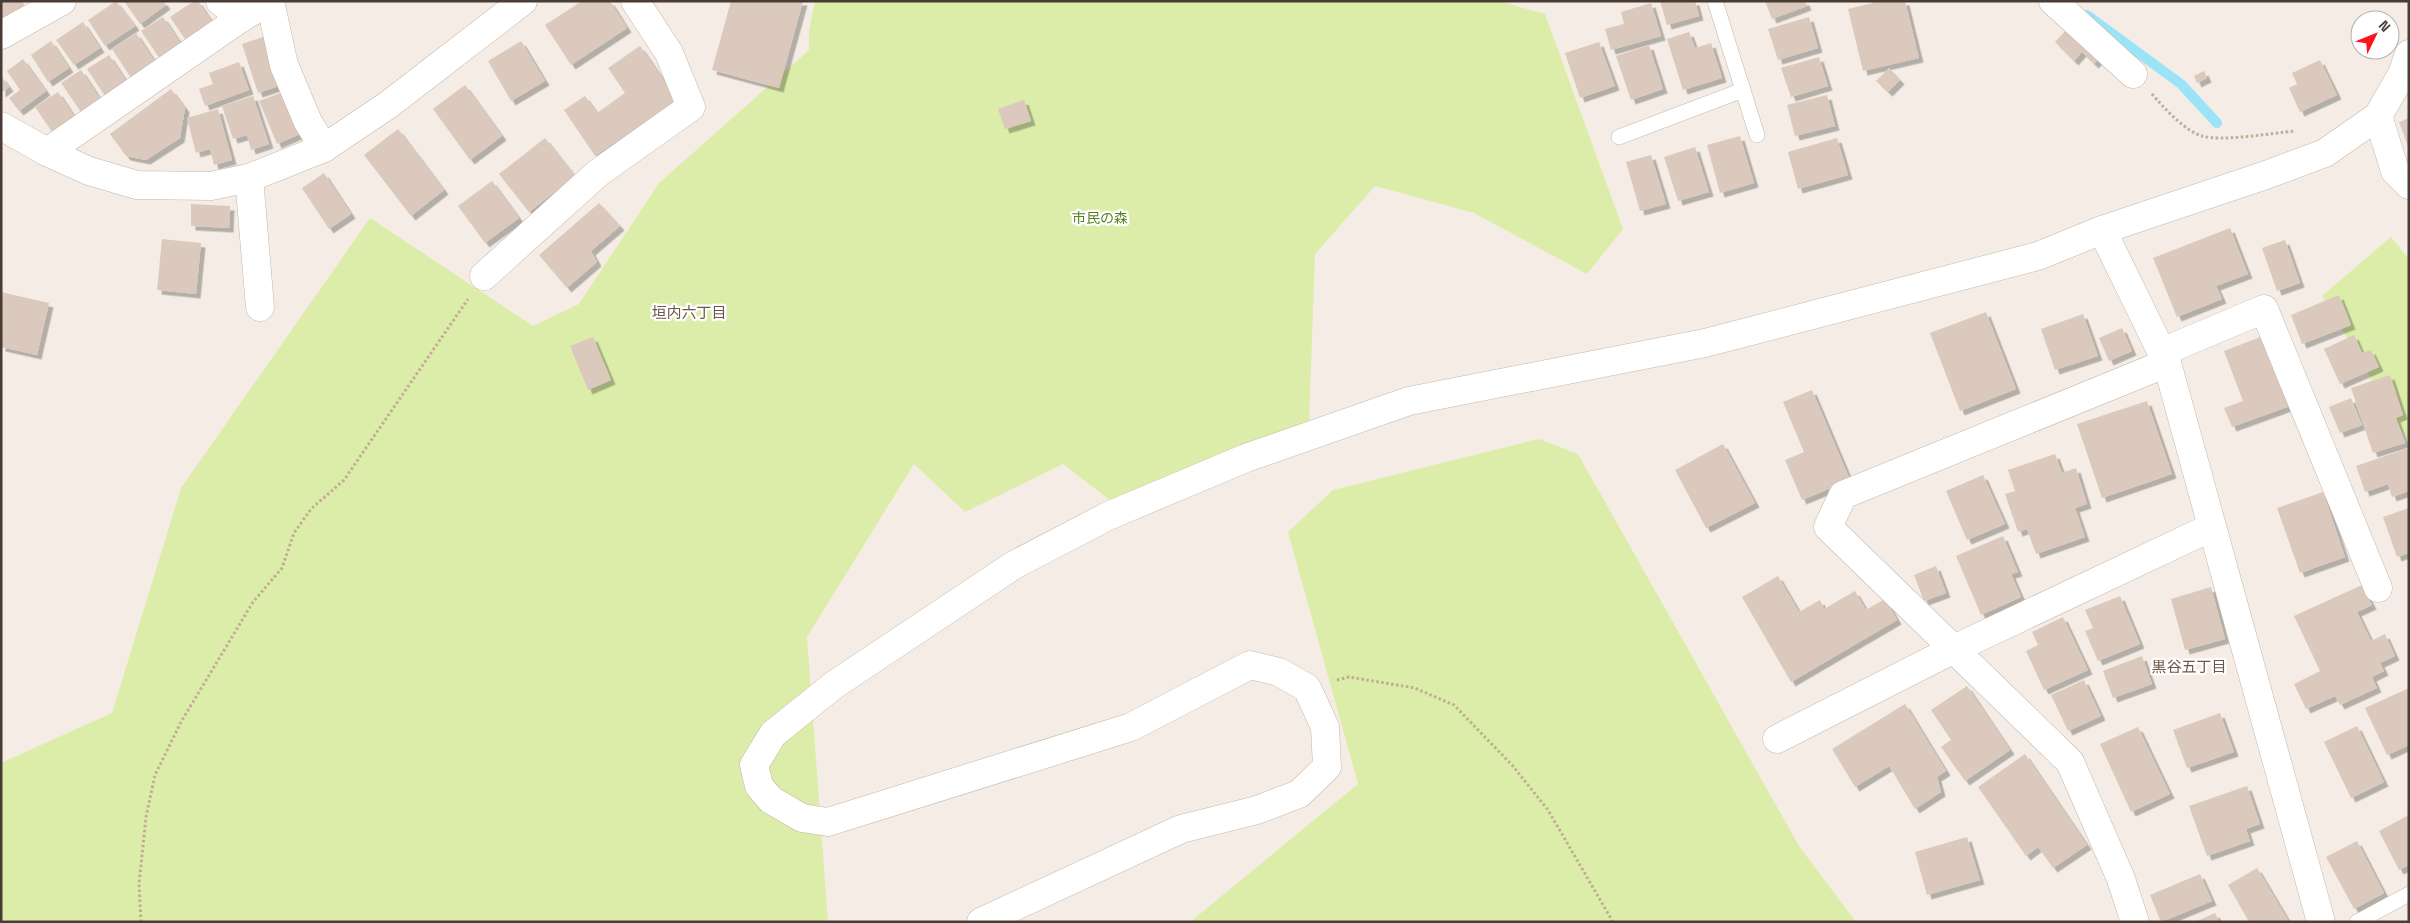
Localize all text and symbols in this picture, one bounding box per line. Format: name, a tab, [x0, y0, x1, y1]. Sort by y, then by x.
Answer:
north arrow	[2350, 10, 2400, 60]
text: N	[2375, 17, 2394, 36]
park label: 市民の森	[1072, 209, 1128, 227]
district label: 垣内六丁目	[651, 303, 727, 322]
district label: 黒谷五丁目	[2151, 657, 2227, 676]

